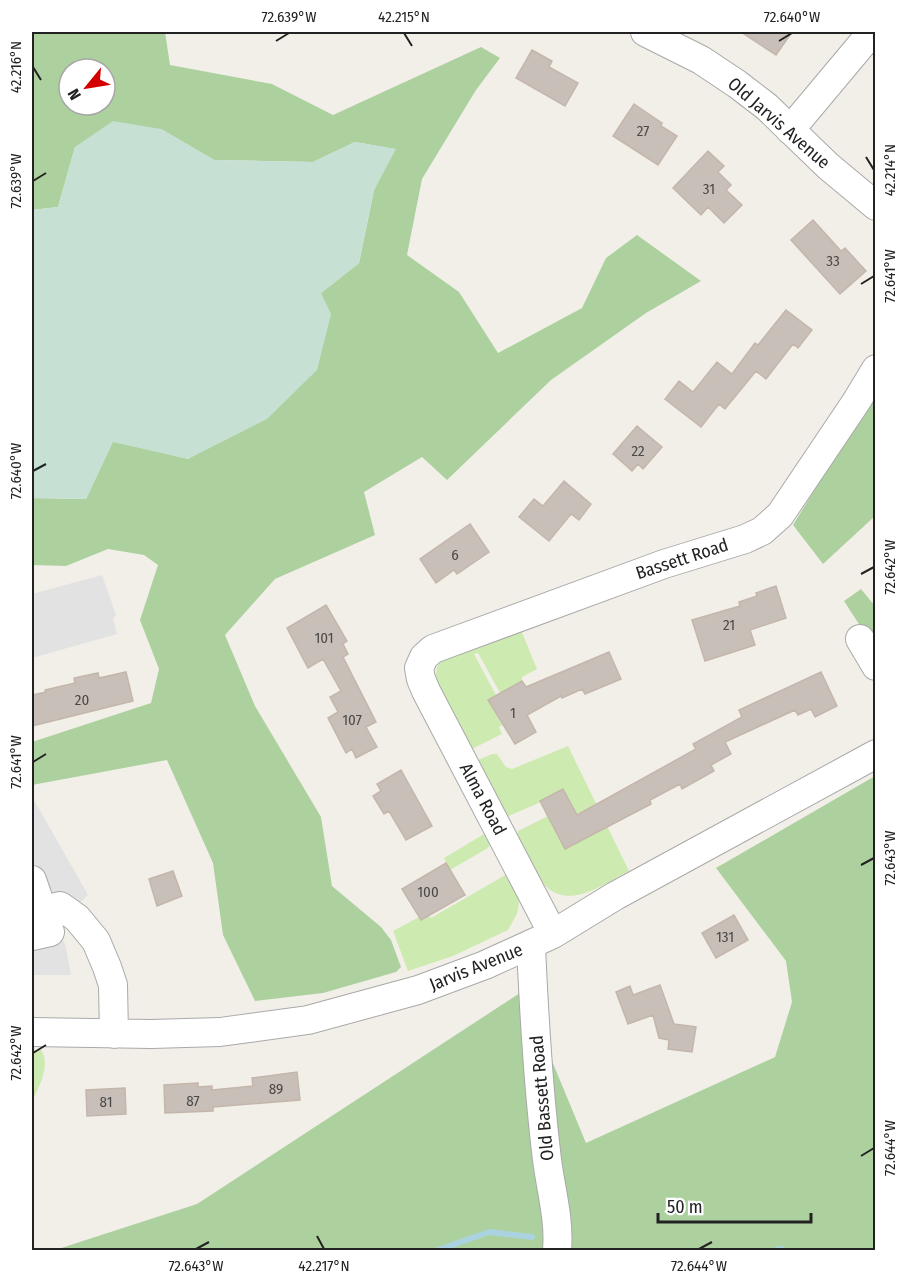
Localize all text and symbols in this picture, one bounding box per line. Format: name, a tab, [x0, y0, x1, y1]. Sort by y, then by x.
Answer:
text: 72.639°W	[261, 8, 317, 26]
text: 42.215°N	[378, 8, 430, 26]
text: 72.640°W	[764, 8, 820, 26]
text: 42.216°N	[7, 41, 25, 93]
north arrow	[57, 57, 117, 117]
street label: Old Jarvis Avenue	[723, 73, 835, 173]
text: N	[64, 85, 85, 103]
house number: 27	[637, 122, 649, 140]
text: 42.214°N	[881, 144, 899, 196]
text: 72.639°W	[7, 153, 25, 209]
house number: 31	[703, 180, 715, 198]
text: 72.641°W	[881, 249, 899, 303]
house number: 33	[826, 252, 840, 270]
house number: 22	[631, 442, 645, 460]
text: 72.640°W	[7, 443, 25, 499]
street label: Bassett Road	[633, 534, 731, 584]
text: 72.642°W	[881, 540, 899, 594]
house number: 6	[451, 546, 459, 564]
house number: 21	[723, 616, 735, 634]
house number: 101	[314, 629, 334, 647]
house number: 20	[75, 691, 89, 709]
house number: 1	[510, 704, 516, 722]
house number: 107	[342, 711, 362, 729]
text: 72.641°W	[7, 735, 25, 789]
street label: Alma Road	[455, 759, 511, 839]
text: 72.643°W	[881, 830, 899, 886]
house number: 100	[417, 883, 439, 901]
house number: 131	[716, 928, 734, 946]
street label: Jarvis Avenue	[426, 938, 526, 996]
text: 72.642°W	[7, 1026, 25, 1080]
street label: Old Bassett Road	[526, 1034, 558, 1162]
house number: 89	[269, 1080, 283, 1098]
house number: 87	[186, 1092, 200, 1110]
house number: 81	[100, 1093, 112, 1111]
text: 72.644°W	[881, 1120, 899, 1176]
scale bar	[658, 1186, 811, 1224]
text: 50 m	[667, 1196, 703, 1218]
text: 72.643°W	[168, 1257, 224, 1275]
text: 42.217°N	[298, 1257, 350, 1275]
text: 72.644°W	[671, 1257, 727, 1275]

